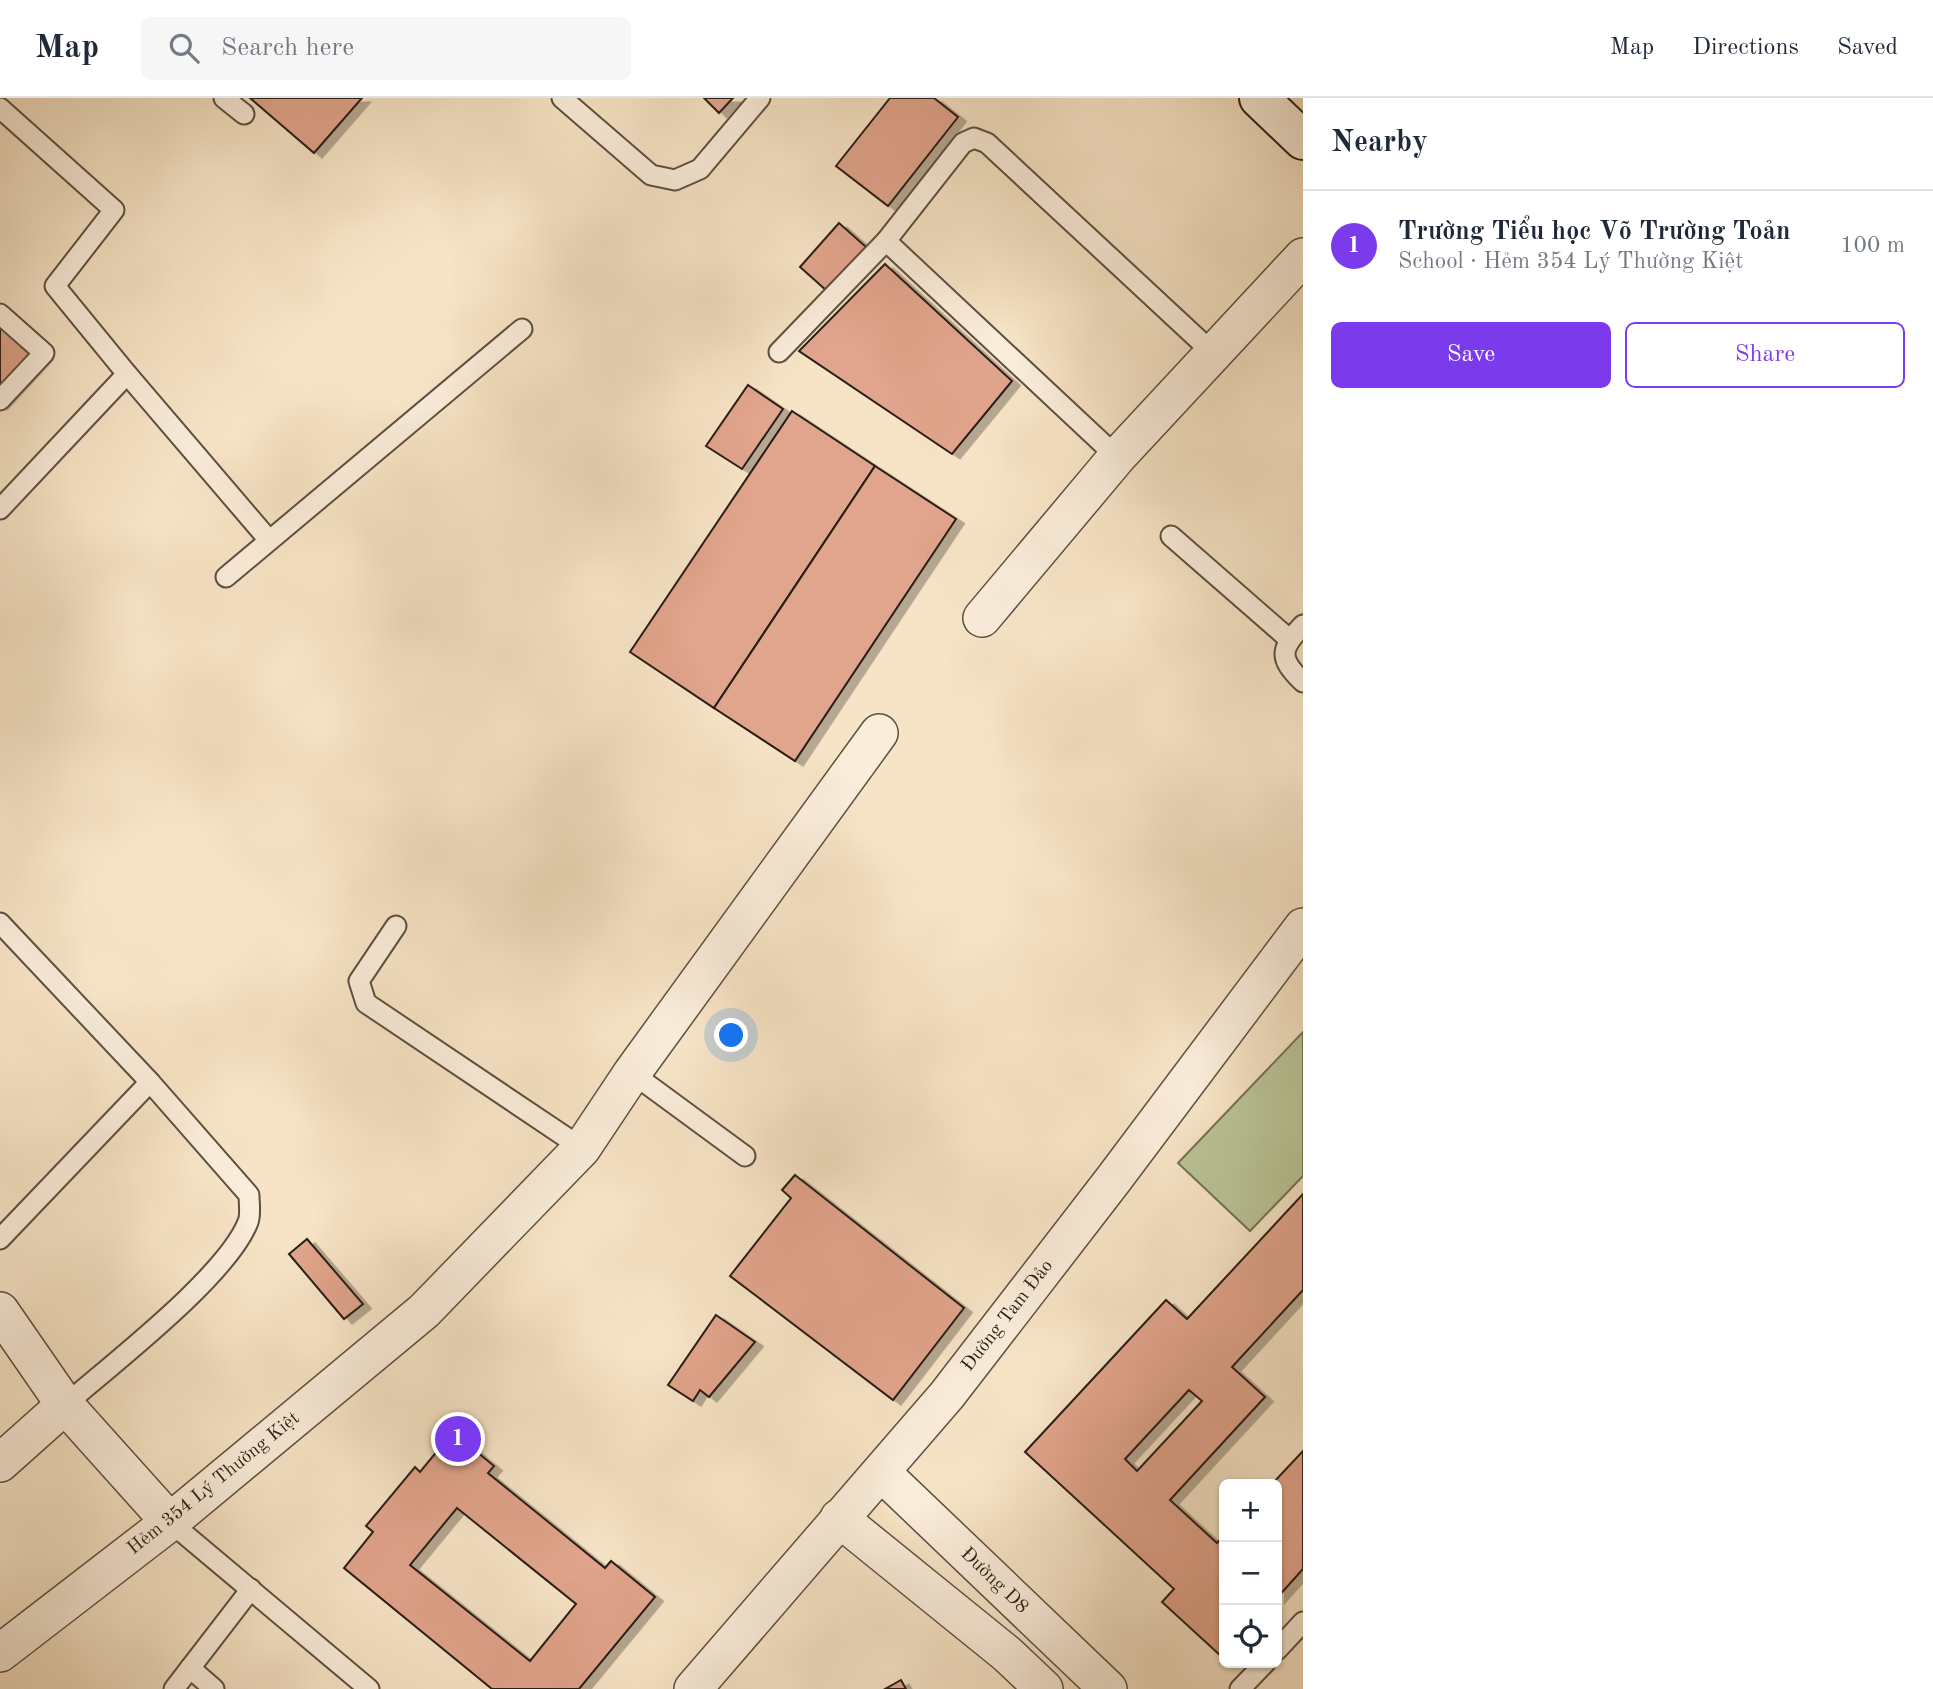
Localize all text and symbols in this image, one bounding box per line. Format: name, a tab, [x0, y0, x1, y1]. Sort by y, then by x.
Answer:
search box	[141, 17, 631, 80]
icon: search	[165, 29, 203, 67]
text: Map	[35, 32, 99, 65]
text: Search here	[221, 35, 354, 61]
text: Map	[1610, 36, 1654, 60]
text: Directions	[1692, 36, 1799, 60]
text: Saved	[1837, 36, 1898, 60]
text: Nearby	[1331, 128, 1428, 158]
text: Trường Tiểu học Võ Trường Toản	[1398, 219, 1790, 245]
text: 1	[1347, 234, 1361, 257]
text: 100 m	[1840, 234, 1905, 257]
text: School · Hẻm 354 Lý Thường Kiệt	[1398, 250, 1743, 273]
button: Save	[1331, 322, 1611, 388]
button: Share	[1625, 322, 1905, 388]
your location	[714, 1018, 748, 1052]
street label: Đường Tam Đảo	[959, 1257, 1057, 1375]
street label: Hẻm 354 Lý Thường Kiệt	[125, 1409, 303, 1559]
pin: 1	[435, 1413, 481, 1465]
map controls	[1219, 1479, 1282, 1668]
button: +	[1219, 1479, 1282, 1542]
button: −	[1219, 1542, 1282, 1605]
street label: Đường D8	[957, 1544, 1031, 1618]
button: locate	[1219, 1605, 1282, 1668]

